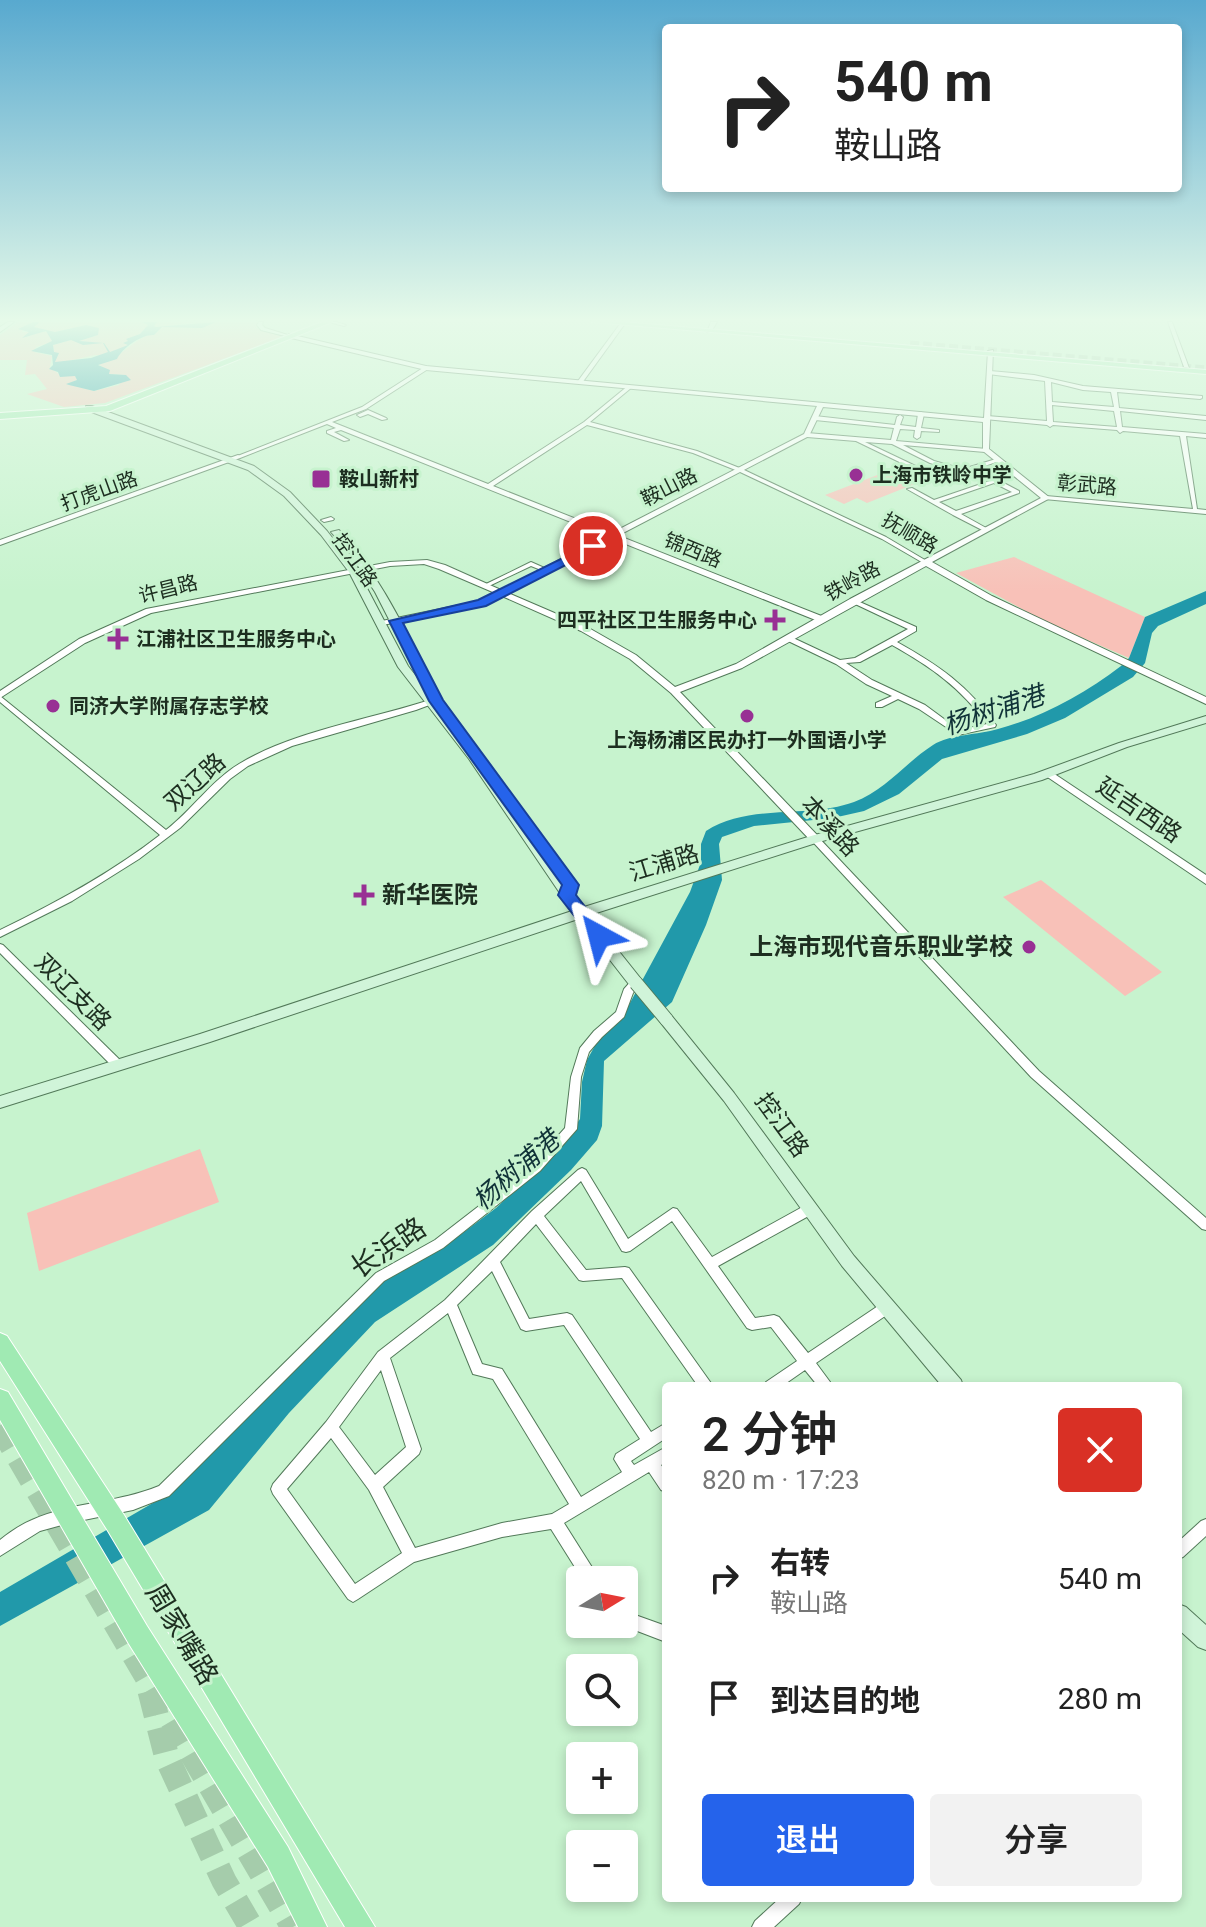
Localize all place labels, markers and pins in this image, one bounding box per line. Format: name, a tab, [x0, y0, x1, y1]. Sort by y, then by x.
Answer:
place label: 上海市铁岭中学	[872, 463, 1012, 487]
marker: 上海市铁岭中学	[847, 466, 865, 484]
place label: 鞍山新村	[339, 467, 419, 491]
marker: 鞍山新村	[310, 468, 332, 490]
pin	[559, 512, 627, 580]
place label: 四平社区卫生服务中心	[557, 608, 757, 632]
marker: 四平社区卫生服务中心	[764, 609, 786, 631]
place label: 江浦社区卫生服务中心	[136, 627, 336, 651]
marker: 江浦社区卫生服务中心	[107, 628, 129, 650]
place label: 同济大学附属存志学校	[69, 694, 269, 718]
marker: 同济大学附属存志学校	[44, 697, 62, 715]
marker: ‌上海杨浦区民办打一外国语小学	[738, 707, 756, 725]
place label: ‌上海杨浦区民办打一外国语小学	[607, 728, 887, 752]
place label: 新华医院	[382, 881, 478, 909]
marker: 新华医院	[353, 884, 375, 906]
place label: 上海市现代音乐职业学校	[749, 933, 1013, 961]
marker: 上海市现代音乐职业学校	[1020, 938, 1038, 956]

